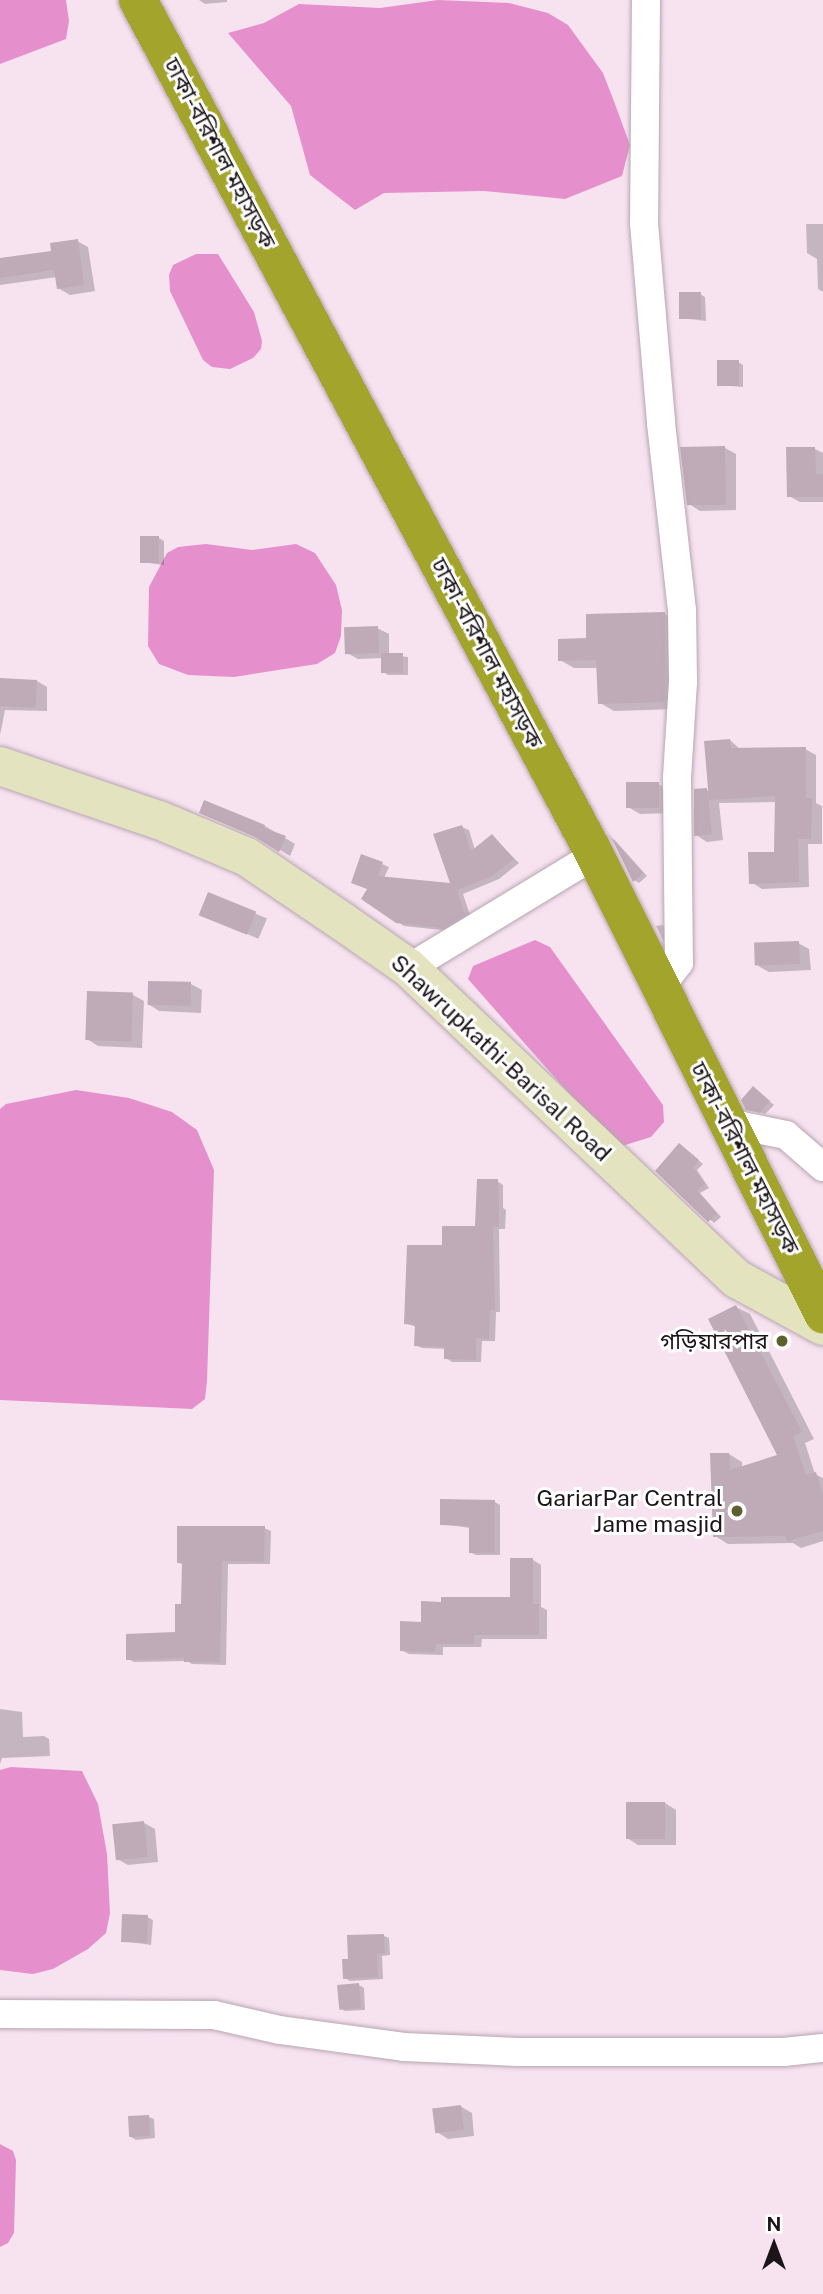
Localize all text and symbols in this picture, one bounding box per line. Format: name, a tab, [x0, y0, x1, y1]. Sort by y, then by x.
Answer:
street label: ঢাকা-বরিশাল মহাসড়ক	[158, 53, 282, 253]
street label: ঢাকা-বরিশাল মহাসড়ক	[425, 553, 549, 753]
street label: Shawrupkathi-Barisal Road	[385, 949, 617, 1167]
street label: ঢাকা-বরিশাল মহাসড়ক	[685, 1058, 805, 1258]
place label: গড়িয়ারপার	[660, 1327, 768, 1355]
marker: গড়িয়ারপার	[774, 1333, 790, 1349]
place label: GariarPar Central Jame masjid	[536, 1484, 723, 1538]
marker: GariarPar Central Jame masjid	[729, 1503, 745, 1519]
north arrow	[739, 2210, 809, 2280]
text: N	[767, 2213, 781, 2235]

